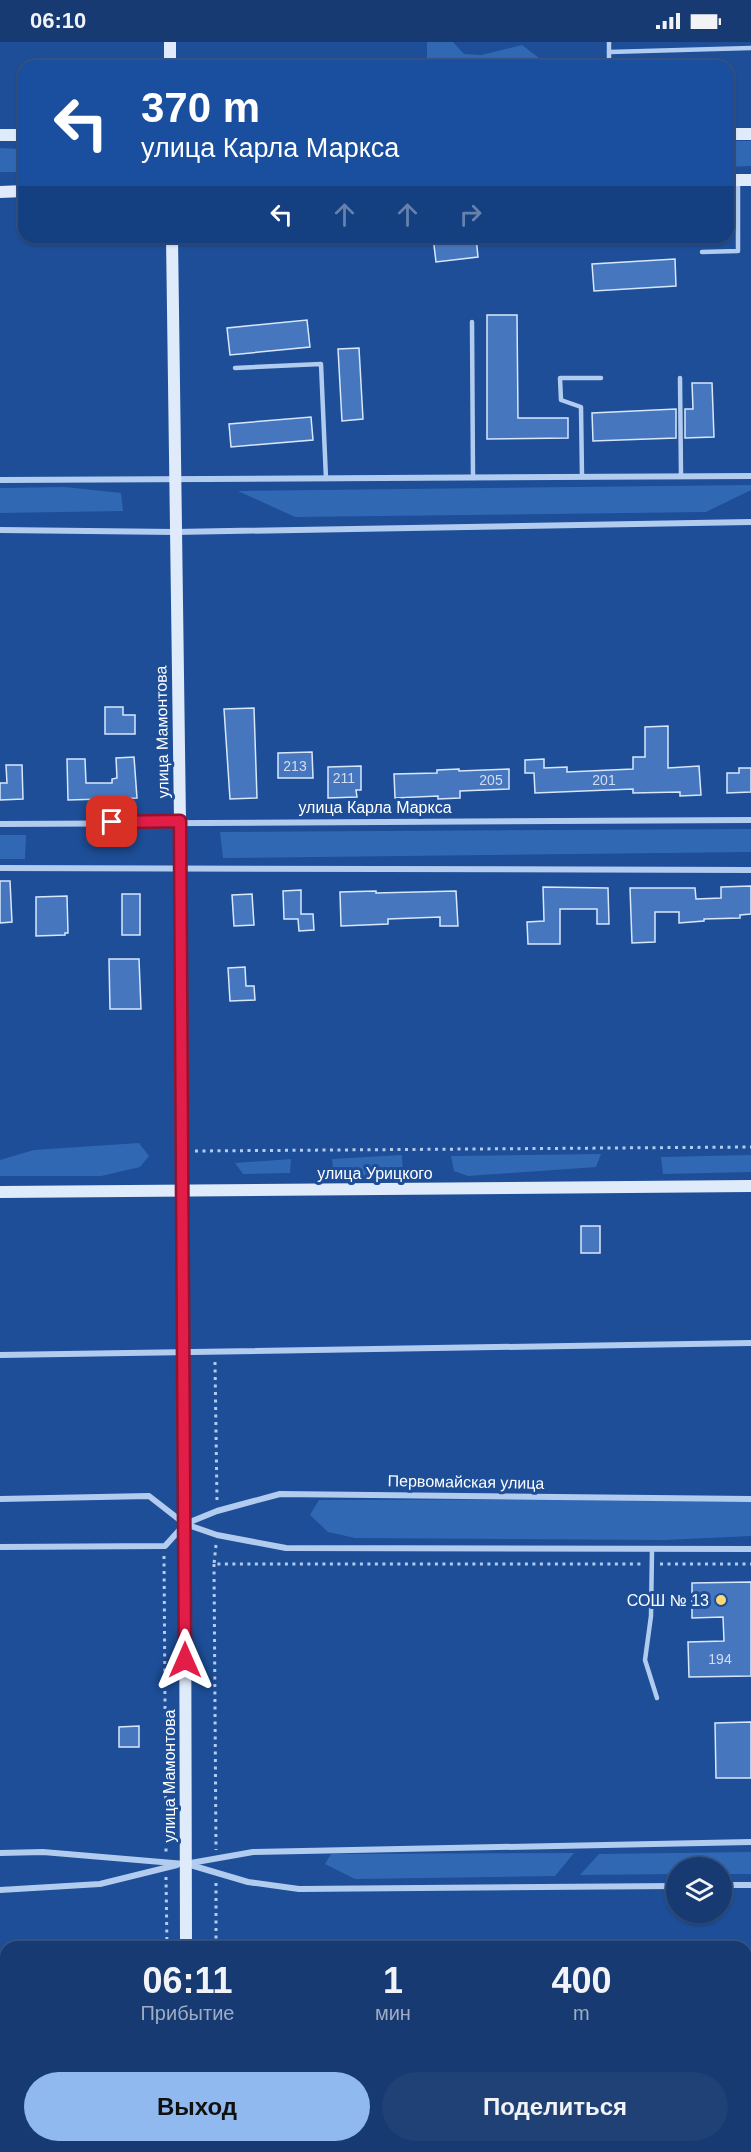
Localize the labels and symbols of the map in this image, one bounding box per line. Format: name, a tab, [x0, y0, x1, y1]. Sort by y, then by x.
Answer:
street label: улица Мамонтова	[152, 665, 172, 799]
house number: 213	[283, 758, 307, 774]
house number: 211	[333, 770, 355, 786]
house number: 205	[479, 772, 503, 788]
house number: 201	[592, 772, 616, 788]
pin	[86, 796, 137, 847]
street label: улица Карла Маркса	[298, 799, 452, 816]
street label: улица Урицкого	[317, 1165, 433, 1182]
street label: Первомайская улица	[388, 1472, 545, 1492]
place label: СОШ № 13	[627, 1592, 709, 1609]
marker: СОШ № 13	[714, 1593, 728, 1607]
position arrow	[153, 1628, 217, 1692]
house number: 194	[708, 1651, 732, 1667]
street label: улица Мамонтова	[161, 1709, 178, 1842]

